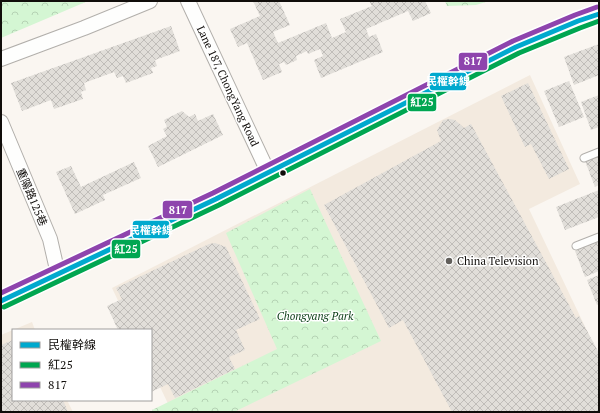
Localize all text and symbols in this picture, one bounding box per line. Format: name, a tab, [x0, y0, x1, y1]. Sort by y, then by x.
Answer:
street label: Lane 187, ChongYang Road	[194, 23, 262, 149]
line badge: 817	[458, 52, 488, 71]
text: 817	[464, 54, 482, 68]
line badge: 民權幹線	[429, 72, 467, 91]
text: 民權幹線	[426, 74, 470, 88]
line badge: 紅25	[407, 93, 437, 112]
text: 紅25	[410, 95, 434, 109]
street label: 重陽路125巷	[14, 166, 50, 228]
unlabelled marker	[278, 168, 288, 178]
line badge: 817	[162, 200, 193, 219]
text: 817	[169, 203, 187, 217]
line badge: 民權幹線	[132, 220, 170, 239]
text: 民權幹線	[129, 223, 173, 237]
line badge: 紅25	[111, 239, 141, 259]
text: 紅25	[114, 242, 138, 256]
place label: China Television	[457, 254, 539, 268]
marker: China Television	[444, 256, 454, 266]
park label: Chongyang Park	[277, 309, 354, 323]
legend	[12, 329, 152, 401]
text: 民權幹線	[48, 337, 96, 352]
text: 紅25	[48, 357, 73, 372]
text: 817	[48, 377, 67, 392]

